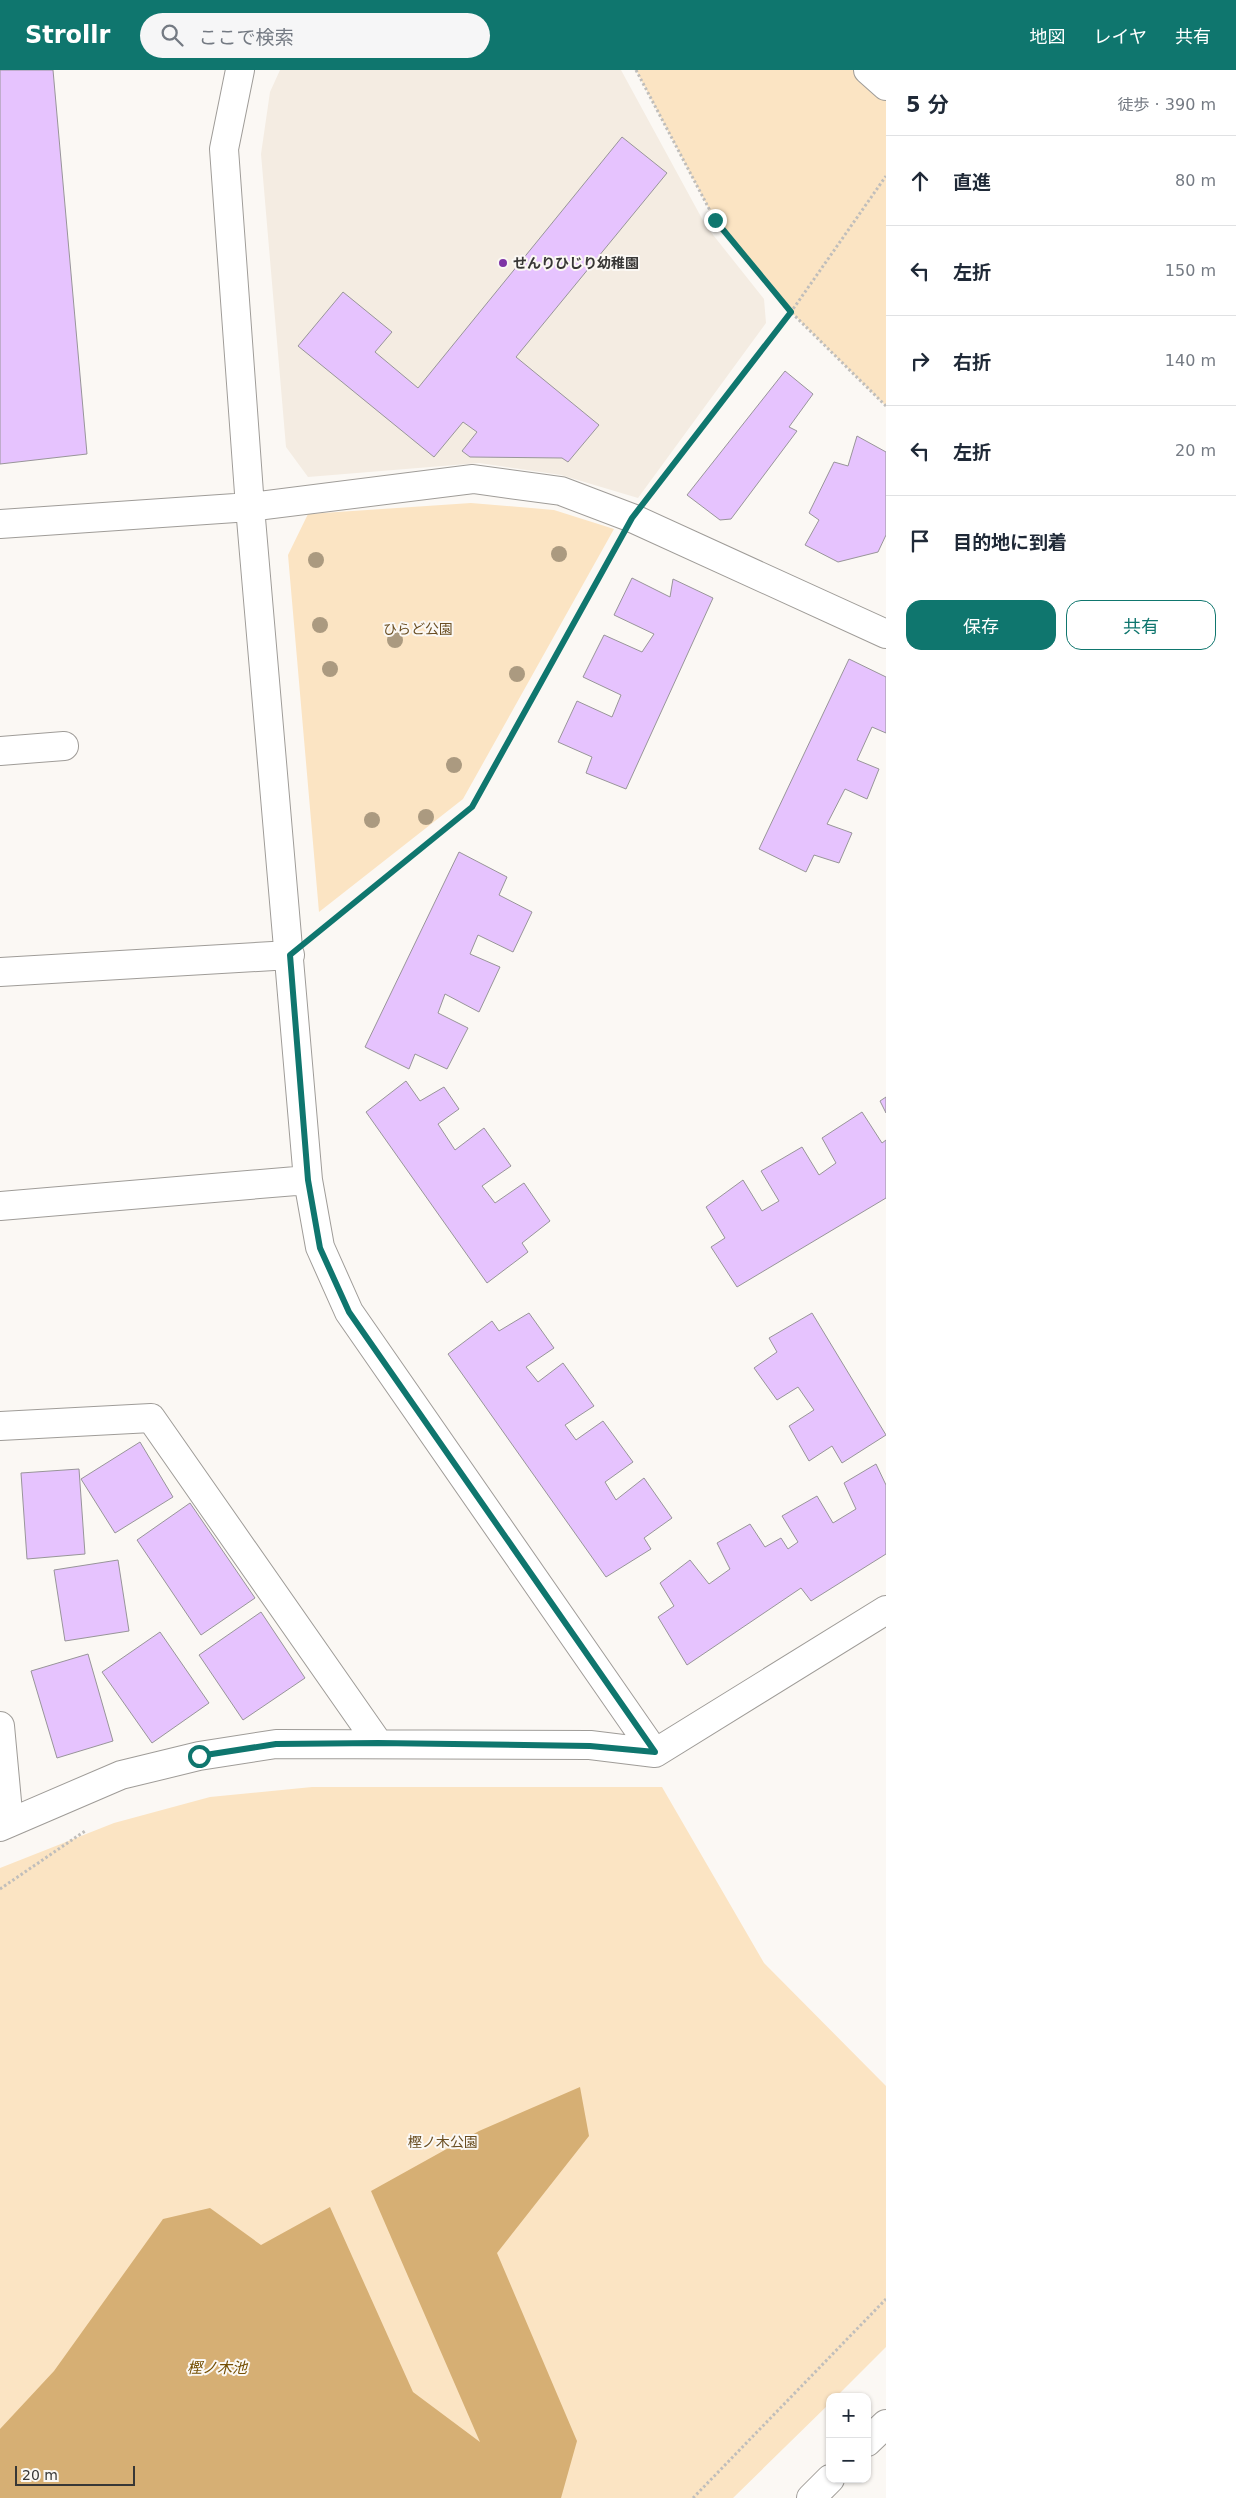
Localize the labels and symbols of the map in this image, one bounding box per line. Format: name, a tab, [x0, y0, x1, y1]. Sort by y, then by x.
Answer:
route end	[704, 209, 727, 232]
place label: せんりひじり幼稚園	[513, 255, 639, 271]
marker: せんりひじり幼稚園	[497, 257, 509, 269]
park label: ひらど公園	[383, 621, 453, 637]
route start	[188, 1745, 211, 1768]
park label: 樫ノ木公園	[408, 2134, 478, 2150]
water label: 樫ノ木池	[187, 2359, 249, 2377]
scale bar	[15, 2463, 135, 2486]

